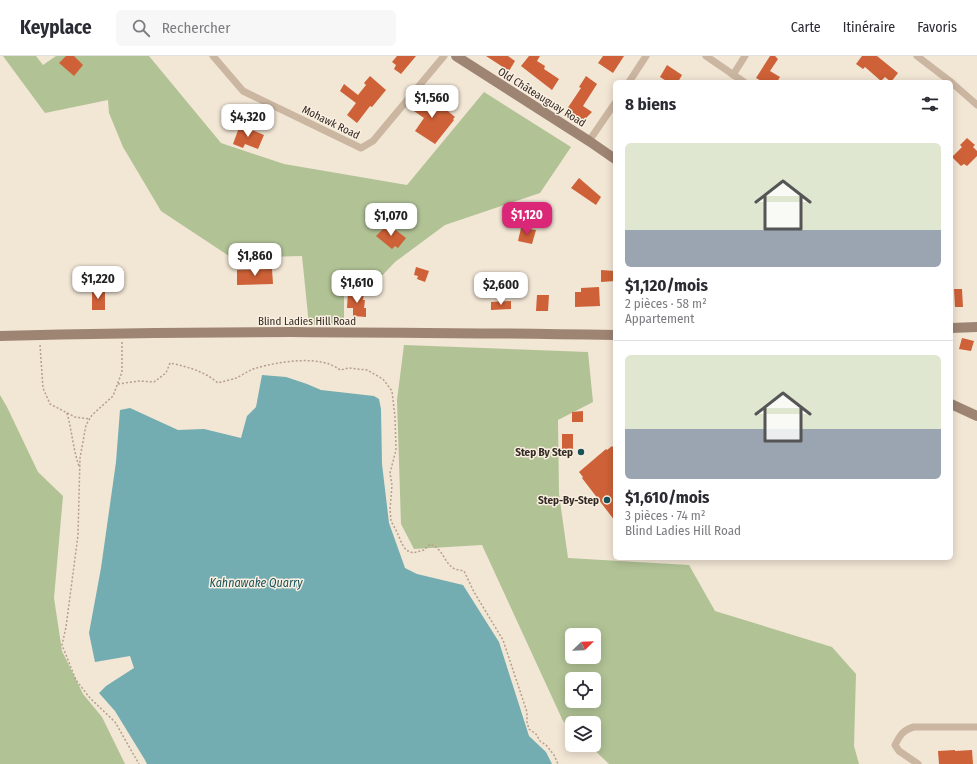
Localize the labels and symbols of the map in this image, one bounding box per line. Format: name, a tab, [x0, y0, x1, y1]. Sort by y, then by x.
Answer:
street label: Old Châteauguay Road	[495, 65, 588, 130]
pin: $1,560	[399, 85, 465, 119]
street label: Mohawk Road	[300, 103, 362, 142]
pin: $4,320	[215, 104, 281, 138]
pin: $1,120	[494, 202, 560, 236]
pin: $1,070	[358, 203, 424, 237]
pin: $1,860	[222, 243, 288, 277]
pin: $1,220	[65, 266, 131, 300]
pin: $1,610	[324, 270, 390, 304]
pin: $2,600	[468, 272, 534, 306]
street label: Blind Ladies Hill Road	[258, 315, 356, 328]
place label: Step By Step	[515, 446, 573, 459]
marker: Step By Step	[576, 447, 586, 457]
place label: Step-By-Step	[538, 494, 599, 507]
marker: Step-By-Step	[602, 495, 612, 505]
water label: Kahnawake Quarry	[209, 576, 303, 590]
north arrow	[565, 628, 601, 664]

